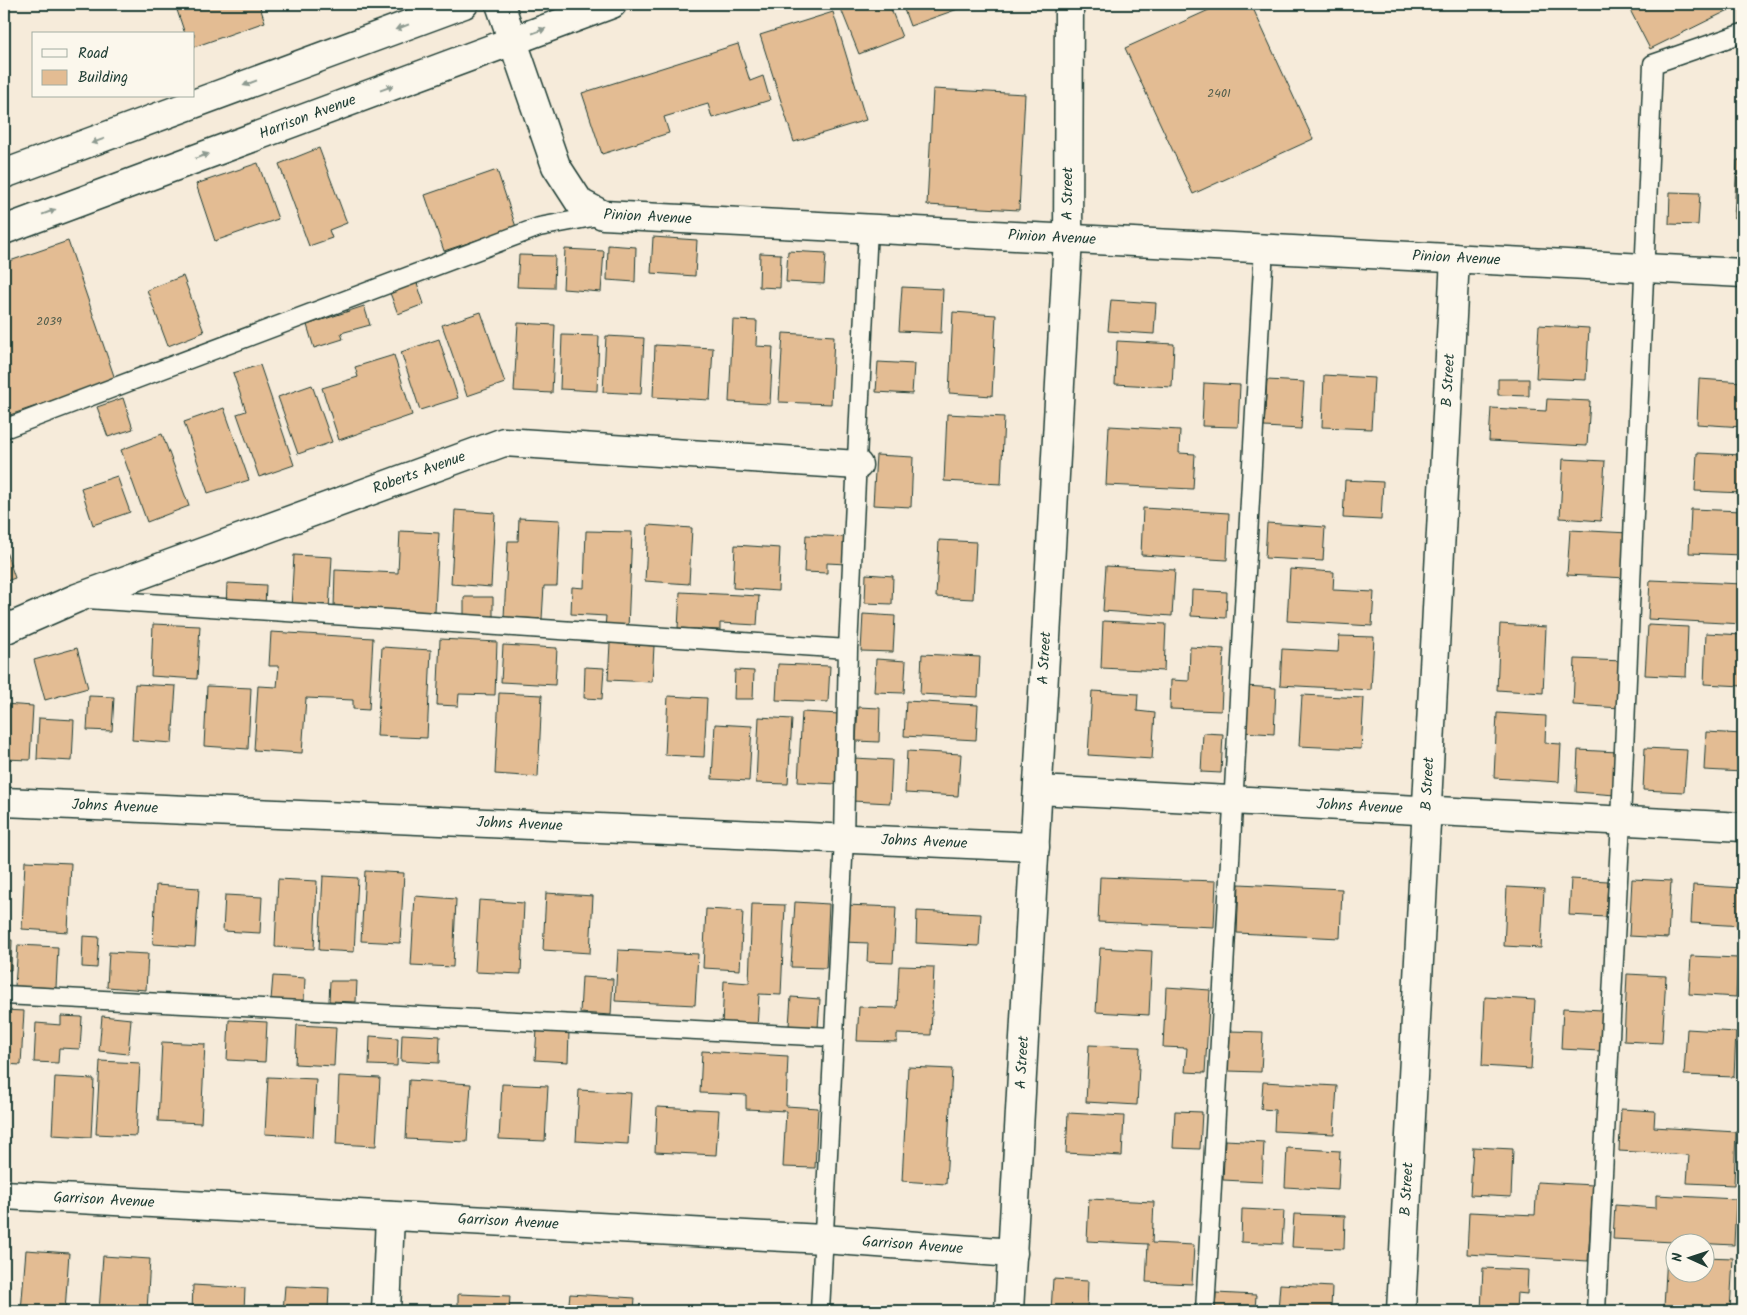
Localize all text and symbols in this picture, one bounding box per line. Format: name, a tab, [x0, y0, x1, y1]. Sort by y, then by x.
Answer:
one-way arrow	[395, 24, 409, 32]
one-way arrow	[532, 27, 547, 35]
legend	[32, 32, 195, 98]
text: Road	[78, 42, 109, 66]
text: Building	[78, 66, 128, 90]
one-way arrow	[243, 80, 257, 88]
one-way arrow	[380, 84, 395, 92]
house number: 2401	[1207, 84, 1231, 103]
street label: Harrison Avenue	[256, 88, 360, 146]
one-way arrow	[90, 137, 105, 145]
one-way arrow	[194, 152, 209, 159]
street label: A Street	[1056, 167, 1080, 220]
street label: Pinion Avenue	[603, 203, 692, 232]
one-way arrow	[42, 208, 56, 216]
street label: Pinion Avenue	[1007, 224, 1097, 252]
street label: Pinion Avenue	[1412, 244, 1501, 273]
house number: 2039	[36, 312, 62, 331]
street label: B Street	[1435, 353, 1462, 408]
street label: Roberts Avenue	[369, 445, 469, 501]
street label: A Street	[1031, 631, 1058, 685]
street label: B Street	[1415, 756, 1441, 811]
street label: Johns Avenue	[71, 793, 159, 821]
street label: Johns Avenue	[1316, 793, 1404, 821]
street label: Johns Avenue	[476, 811, 563, 838]
street label: Johns Avenue	[880, 828, 968, 856]
street label: A Street	[1009, 1035, 1036, 1090]
street label: B Street	[1394, 1162, 1421, 1217]
street label: Garrison Avenue	[53, 1186, 155, 1215]
street label: Garrison Avenue	[457, 1207, 560, 1237]
street label: Garrison Avenue	[861, 1230, 964, 1261]
north arrow	[1664, 1232, 1714, 1282]
text: N	[1667, 1252, 1689, 1262]

